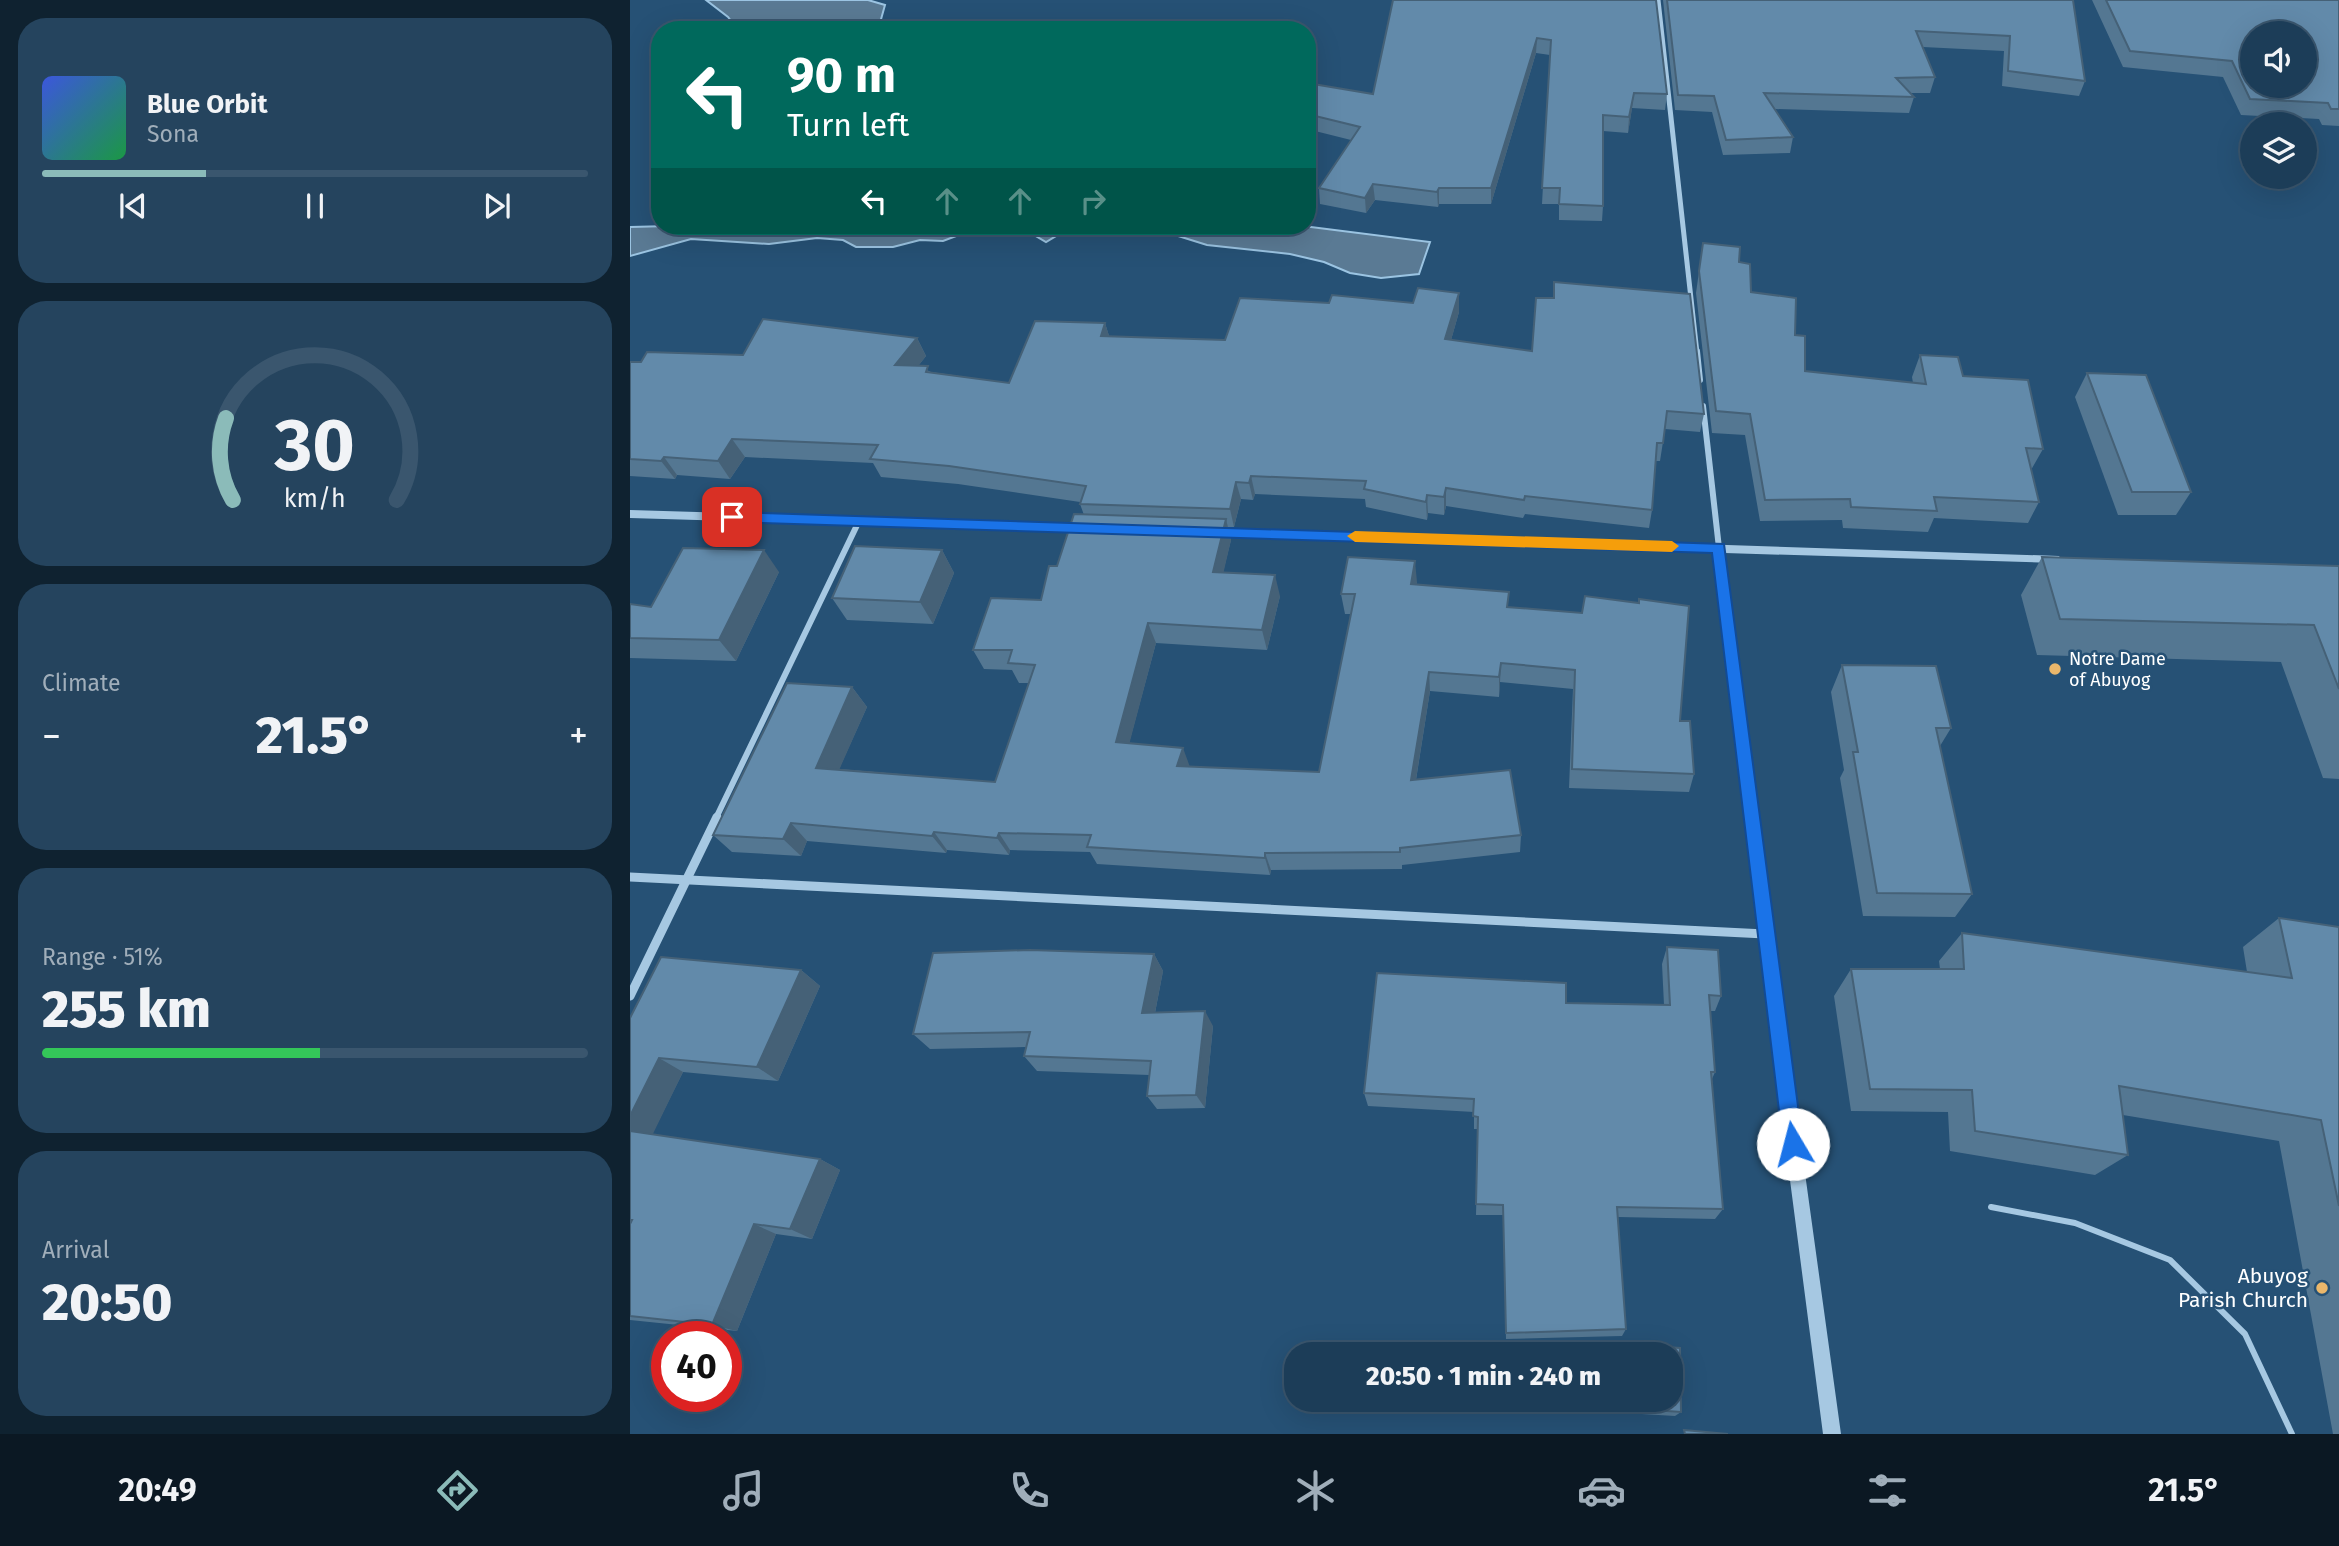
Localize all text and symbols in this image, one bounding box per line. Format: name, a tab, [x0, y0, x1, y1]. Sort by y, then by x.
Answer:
map controls	[2240, 21, 2317, 189]
button: sound	[2240, 21, 2317, 98]
text: 90 m	[787, 46, 896, 105]
icon: left	[672, 49, 763, 140]
text: Blue Orbit	[147, 89, 267, 120]
text: Turn left	[787, 106, 909, 144]
button: layers	[2240, 112, 2317, 189]
text: Sona	[147, 120, 199, 148]
icon: left	[855, 182, 893, 220]
icon: ahead	[928, 182, 966, 220]
icon: ahead	[1001, 182, 1039, 220]
icon: right	[1074, 182, 1112, 220]
icon: previous	[114, 187, 152, 225]
icon: pause	[296, 187, 334, 225]
icon: next	[478, 187, 516, 225]
text: 30	[274, 402, 355, 489]
text: km/h	[284, 484, 346, 514]
pin	[702, 487, 762, 547]
icon: arrive	[713, 498, 751, 536]
place label: Notre Dame of Abuyog	[2069, 648, 2166, 691]
marker: Notre Dame of Abuyog	[2047, 661, 2063, 677]
text: Climate	[42, 669, 121, 697]
text: 21.5°	[256, 704, 374, 767]
text: −	[42, 713, 61, 759]
text: +	[569, 713, 588, 759]
text: Range · 51%	[42, 943, 163, 971]
text: 255 km	[42, 978, 211, 1041]
position arrow	[1756, 1107, 1830, 1181]
text: Arrival	[42, 1236, 109, 1264]
place label: Abuyog Parish Church	[2178, 1263, 2308, 1313]
text: 20:50	[42, 1271, 172, 1334]
marker: Abuyog Parish Church	[2314, 1280, 2330, 1296]
speed limit sign: 40	[651, 1321, 742, 1412]
text: 20:50 · 1 min · 240 m	[1366, 1361, 1601, 1392]
icon: directions	[433, 1466, 482, 1515]
icon: music	[719, 1466, 768, 1515]
icon: phone	[1005, 1466, 1054, 1515]
icon: climate	[1291, 1466, 1340, 1515]
icon: car	[1577, 1466, 1626, 1515]
icon: filters	[1863, 1466, 1912, 1515]
text: 20:49	[118, 1471, 197, 1509]
text: 21.5°	[2148, 1471, 2221, 1509]

